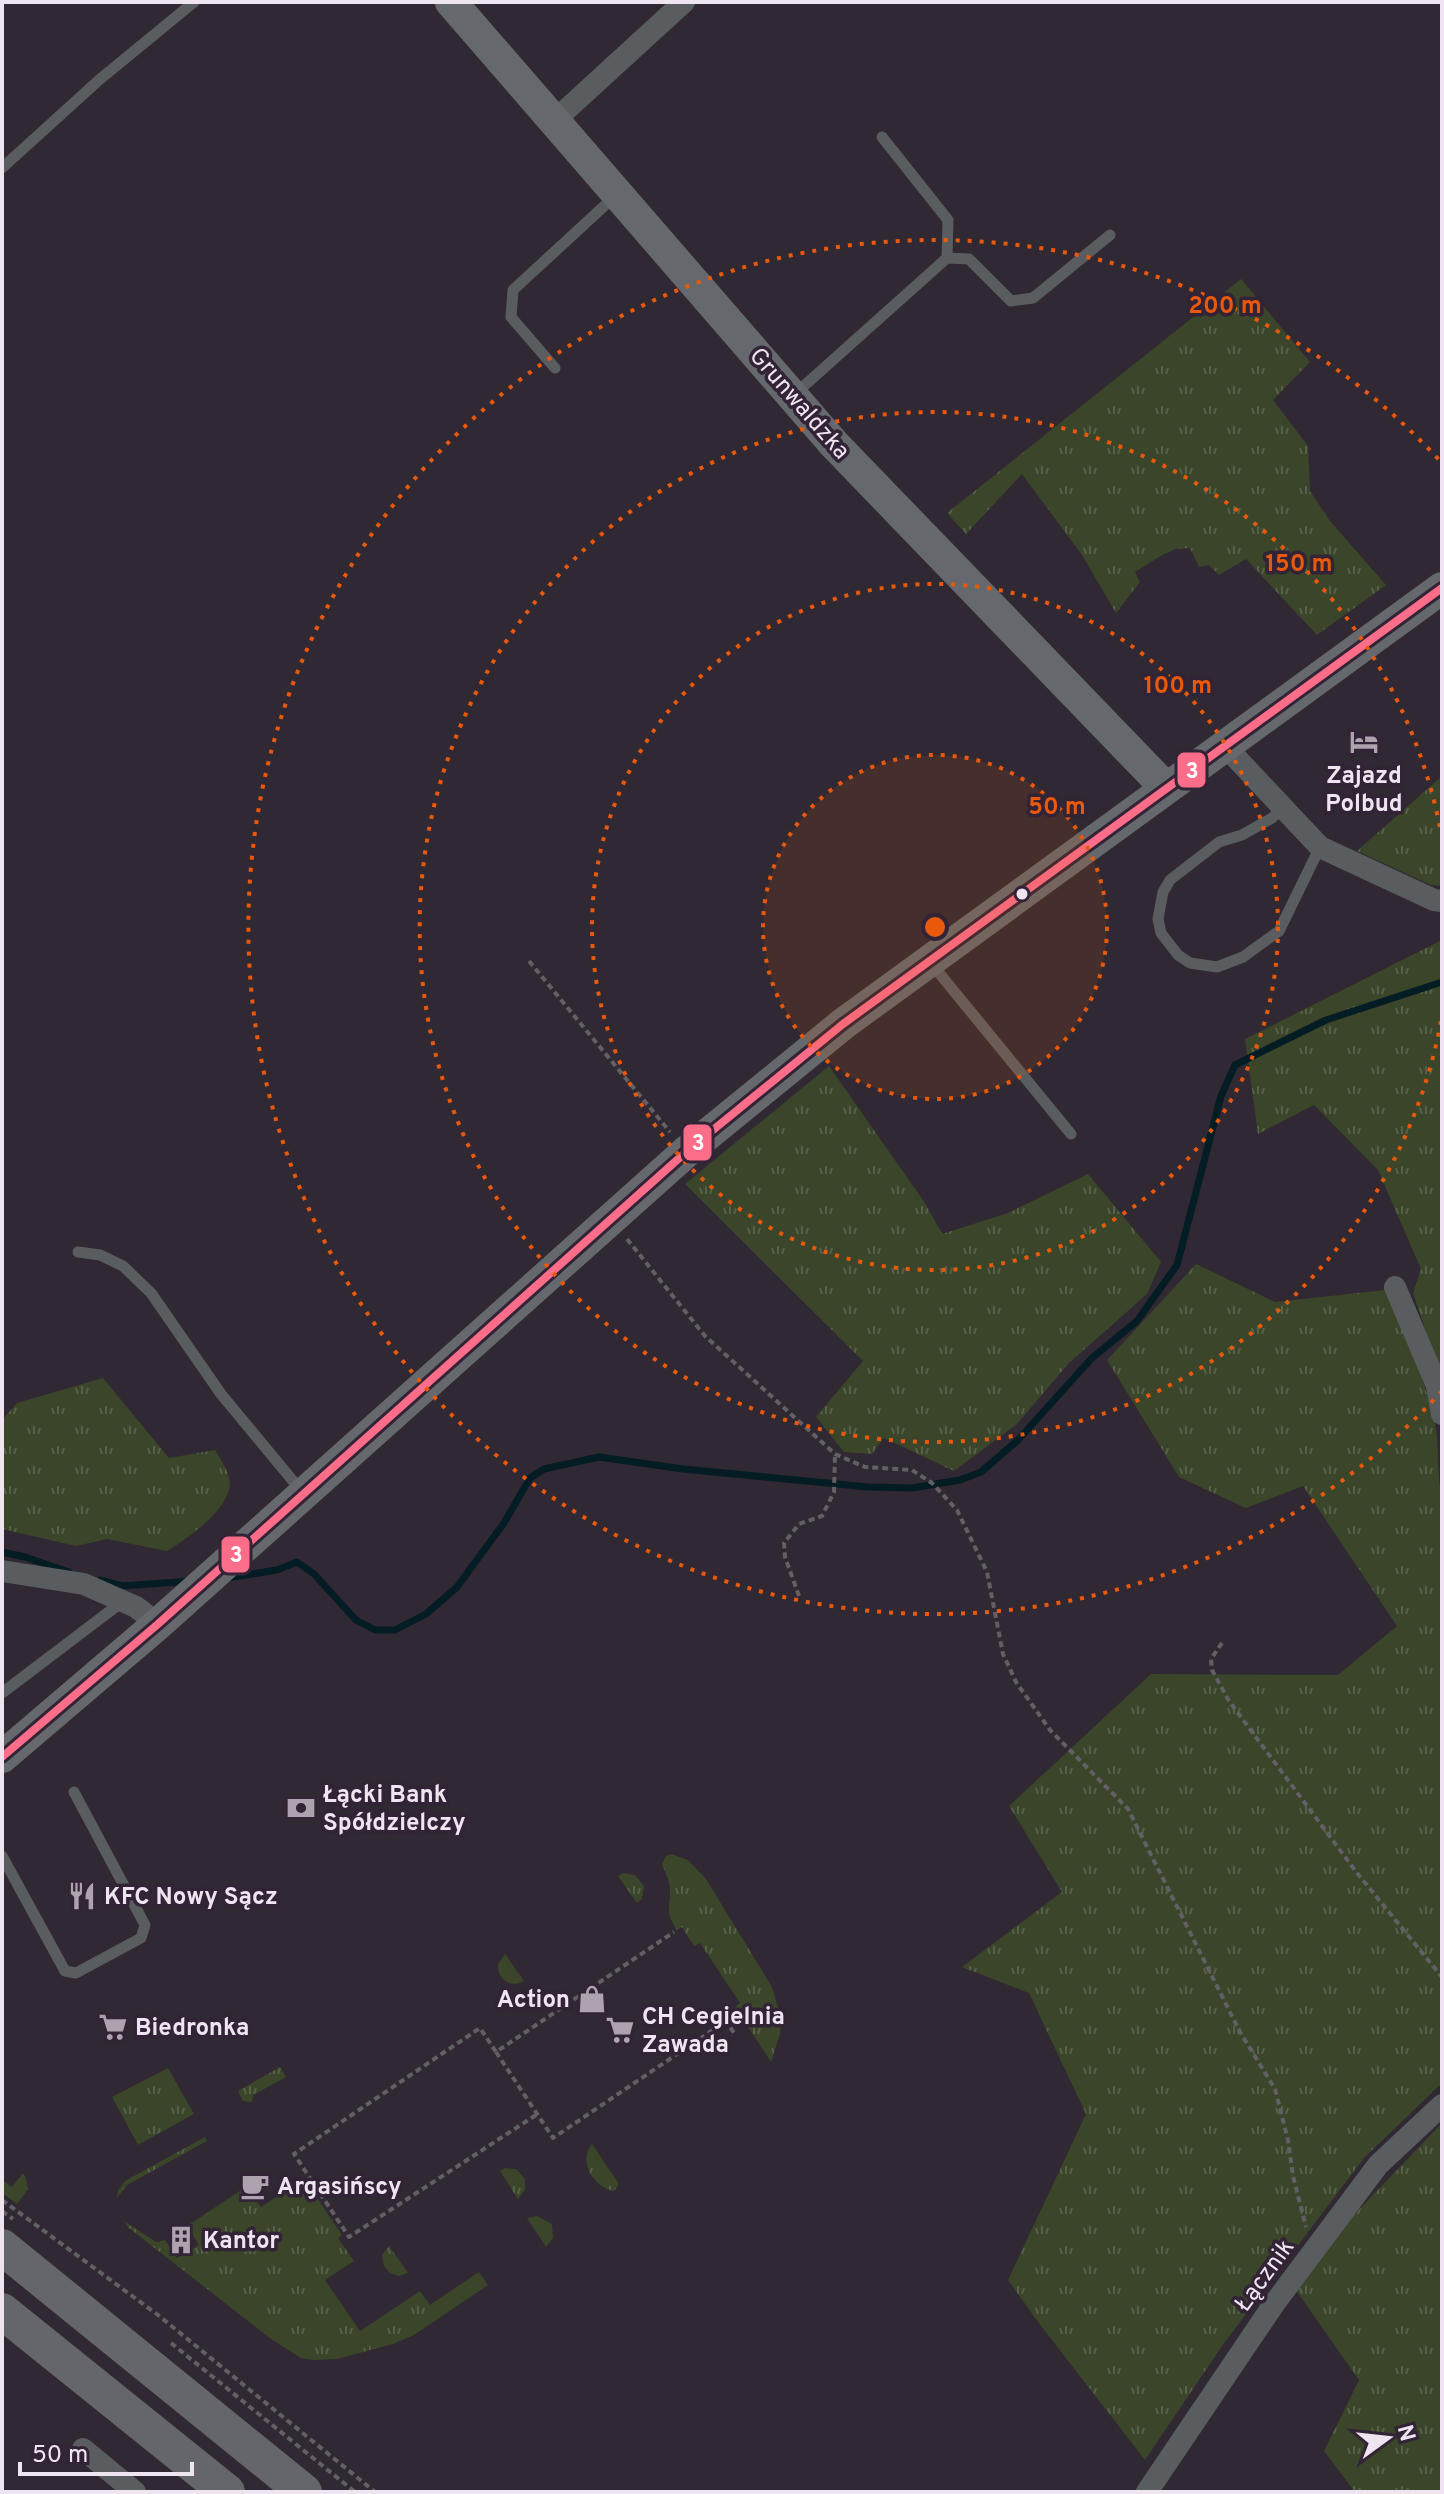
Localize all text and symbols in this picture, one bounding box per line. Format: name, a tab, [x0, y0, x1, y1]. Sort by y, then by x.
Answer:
text: 200 m	[1188, 292, 1262, 322]
street label: Grunwaldzka	[742, 342, 855, 467]
text: 150 m	[1265, 550, 1333, 580]
text: 100 m	[1144, 672, 1212, 702]
hotel icon: Zajazd Polbud	[1349, 727, 1379, 757]
line badge: 3	[1176, 751, 1207, 789]
text: 3	[1185, 759, 1199, 786]
place label: Zajazd Polbud	[1325, 762, 1403, 820]
text: 50 m	[1028, 793, 1086, 823]
unlabelled marker	[1014, 886, 1030, 902]
centre of rings	[921, 913, 949, 941]
line badge: 3	[682, 1123, 713, 1162]
text: 3	[691, 1131, 705, 1158]
line badge: 3	[220, 1535, 251, 1574]
text: 3	[229, 1543, 243, 1570]
place label: Łącki Bank Spółdzielczy	[323, 1781, 466, 1839]
bank icon: Łącki Bank Spółdzielczy	[286, 1793, 316, 1823]
restaurant icon: KFC Nowy Sącz	[67, 1881, 97, 1911]
place label: KFC Nowy Sącz	[104, 1883, 278, 1913]
shop icon: Action	[577, 1984, 607, 2014]
place label: Action	[497, 1986, 570, 2016]
place label: CH Cegielnia Zawada	[642, 2003, 785, 2061]
supermarket icon: Biedronka	[98, 2012, 128, 2042]
place label: Biedronka	[135, 2014, 249, 2044]
supermarket icon: CH Cegielnia Zawada	[605, 2015, 635, 2045]
cafe icon: Argasińscy	[240, 2171, 270, 2201]
place label: Argasińscy	[277, 2173, 402, 2203]
building icon: Kantor	[166, 2225, 196, 2255]
place label: Kantor	[203, 2227, 279, 2257]
street label: Łącznik	[1229, 2234, 1302, 2318]
north arrow	[1348, 2398, 1428, 2478]
text: N	[1390, 2422, 1420, 2445]
scale bar	[20, 2426, 192, 2476]
text: 50 m	[32, 2441, 88, 2471]

